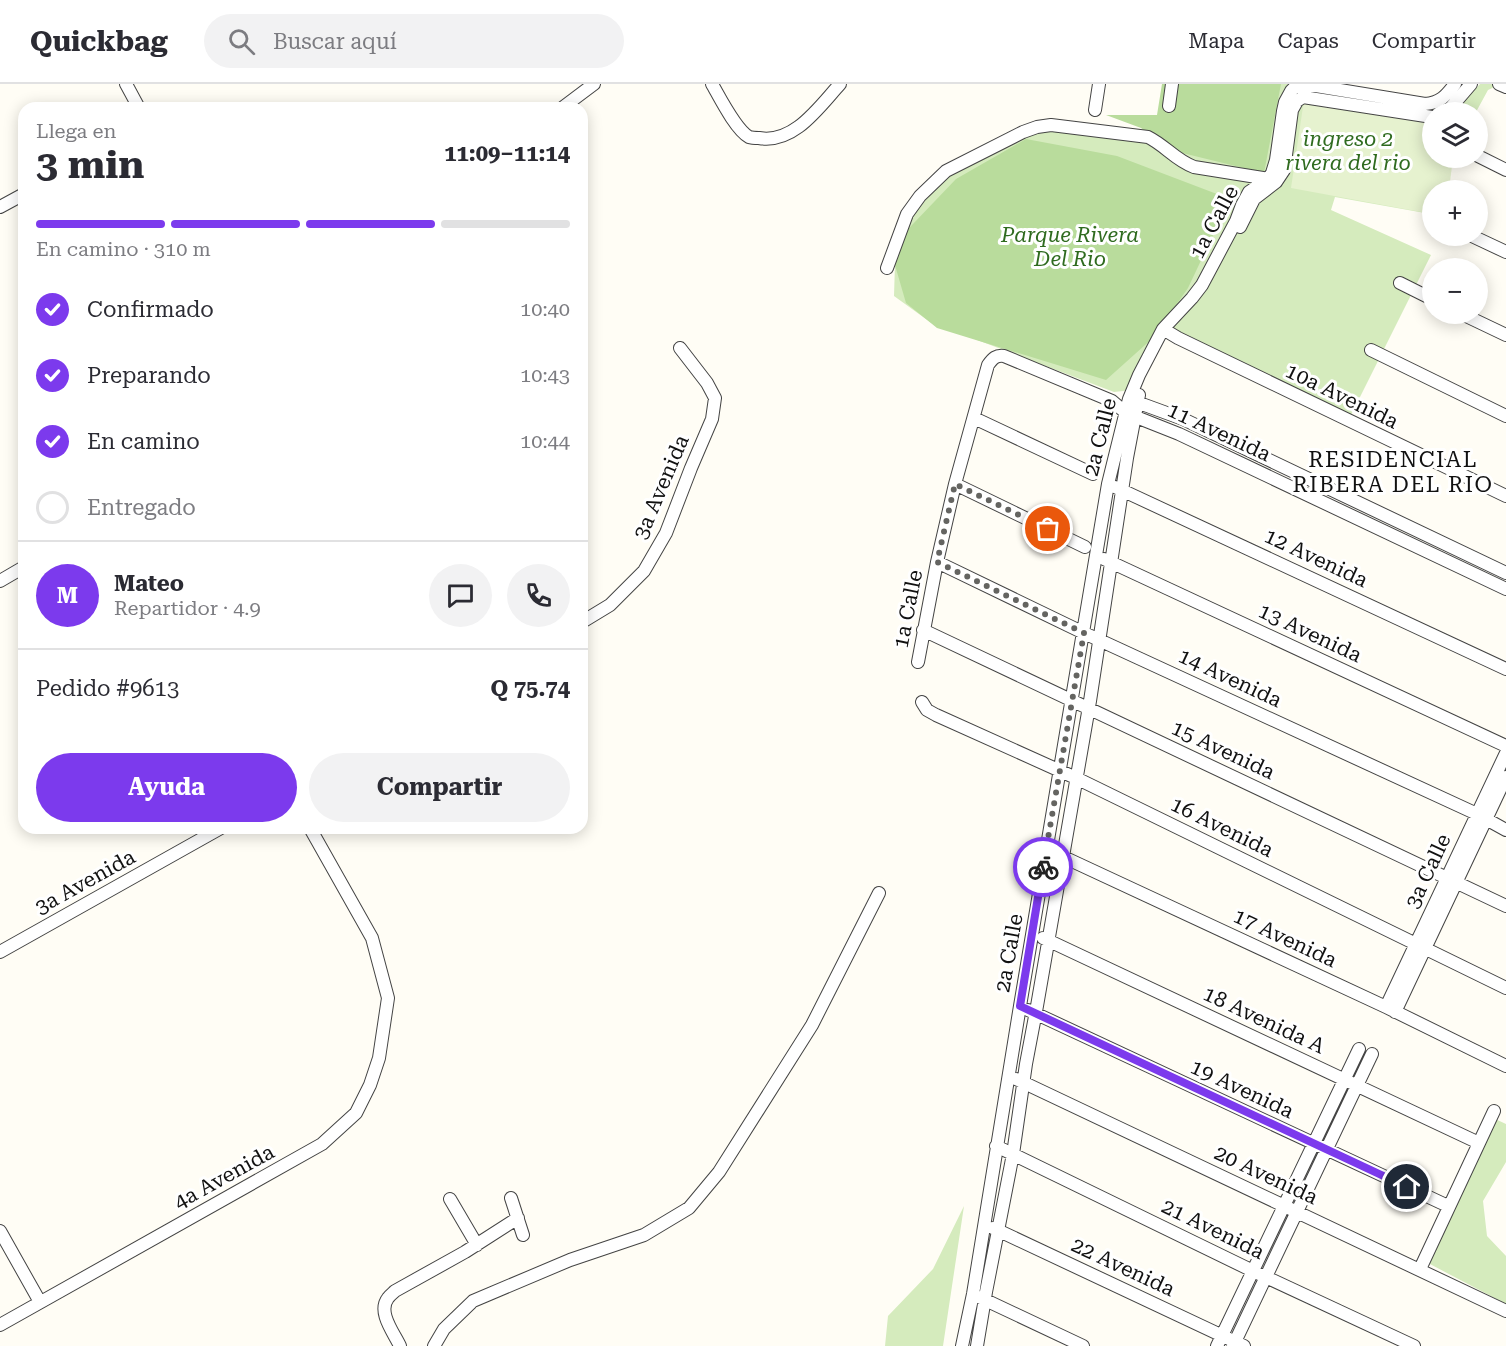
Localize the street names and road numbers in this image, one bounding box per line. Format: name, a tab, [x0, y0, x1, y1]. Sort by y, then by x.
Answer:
street label: 1a Calle	[1185, 181, 1243, 263]
street label: 10a Avenida	[1282, 358, 1403, 434]
street label: 2a Calle	[1079, 396, 1121, 478]
street label: 11 Avenida	[1164, 398, 1275, 467]
street label: 3a Avenida	[628, 431, 694, 543]
street label: 12 Avenida	[1261, 524, 1372, 593]
street label: 1a Calle	[889, 568, 927, 650]
street label: 13 Avenida	[1255, 599, 1366, 668]
street label: 14 Avenida	[1175, 644, 1286, 713]
street label: 15 Avenida	[1168, 716, 1279, 785]
street label: 16 Avenida	[1167, 792, 1278, 862]
street label: 3a Calle	[1400, 830, 1456, 912]
street label: 3a Avenida	[31, 844, 140, 919]
street label: 17 Avenida	[1230, 904, 1341, 973]
street label: 2a Calle	[990, 912, 1028, 994]
street label: 18 Avenida A	[1199, 981, 1329, 1059]
street label: 19 Avenida	[1187, 1055, 1298, 1124]
street label: 4a Avenida	[170, 1139, 279, 1214]
street label: 20 Avenida	[1211, 1141, 1322, 1210]
street label: 21 Avenida	[1158, 1194, 1269, 1264]
street label: 22 Avenida	[1068, 1233, 1179, 1302]

